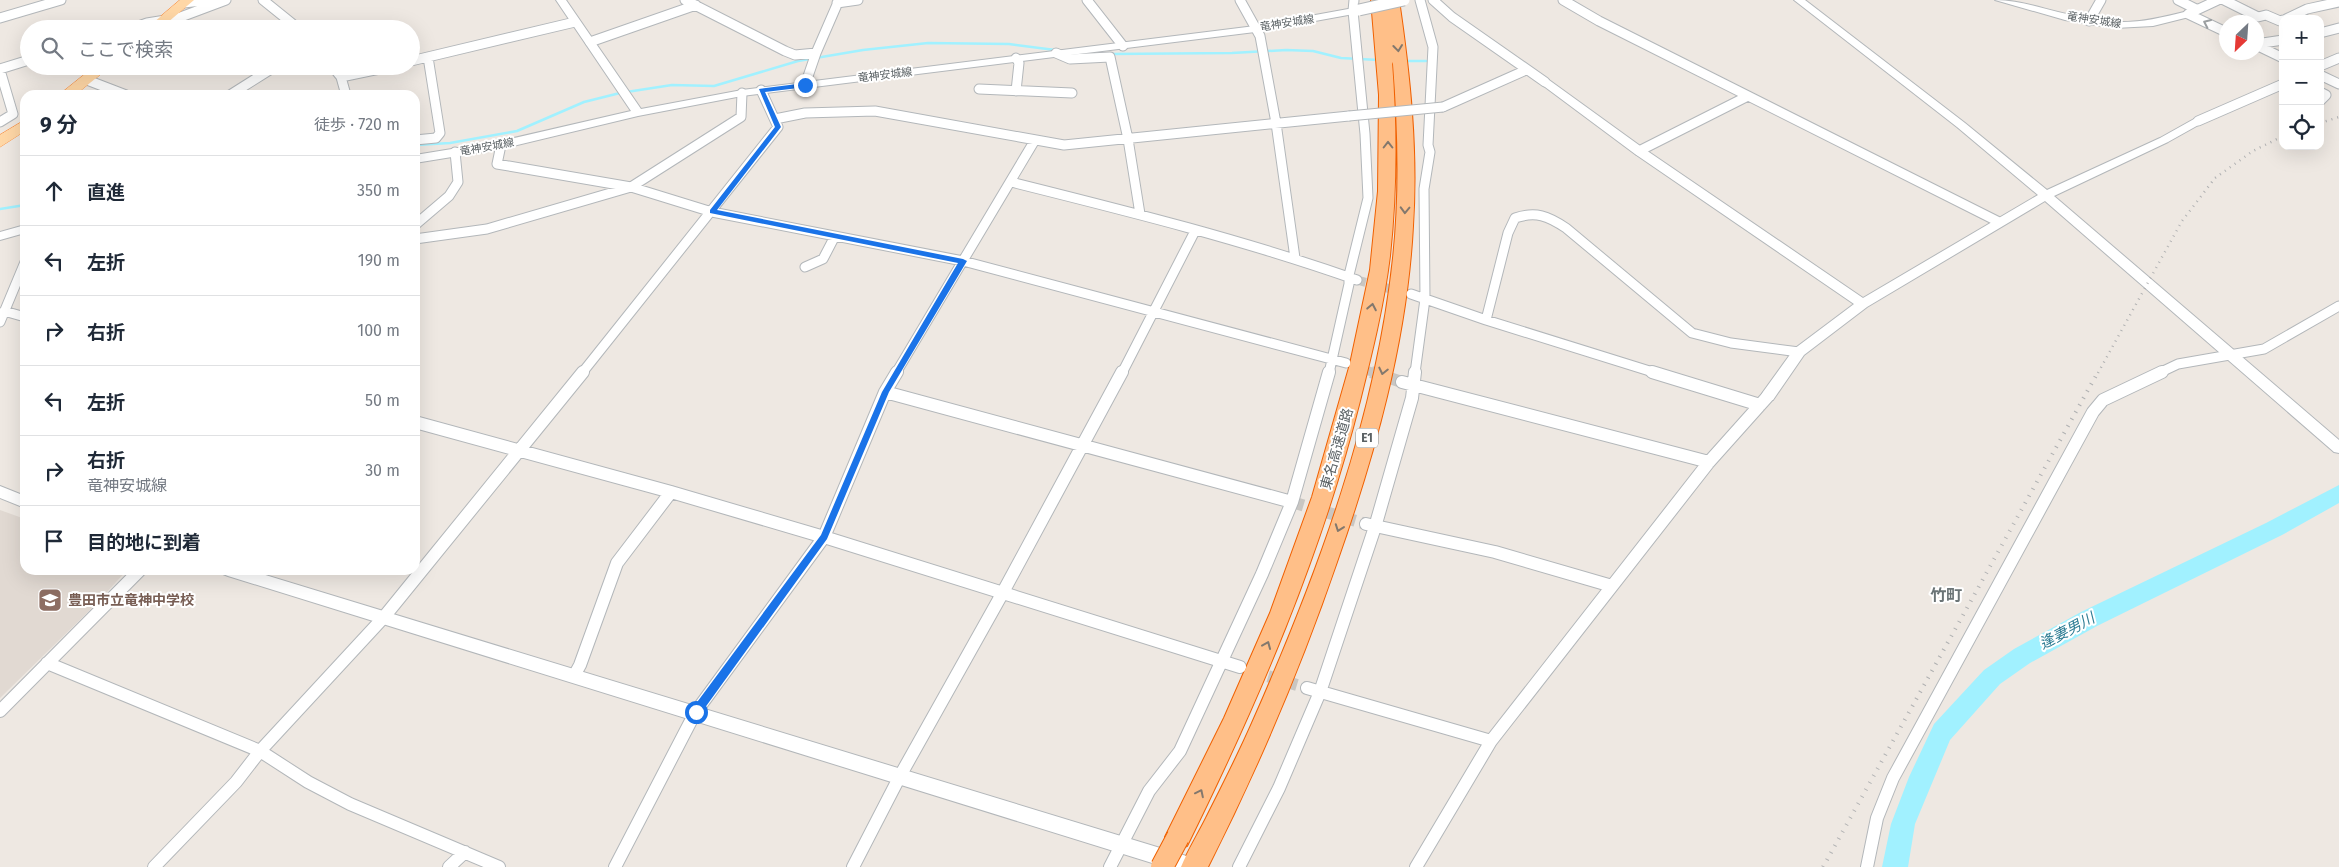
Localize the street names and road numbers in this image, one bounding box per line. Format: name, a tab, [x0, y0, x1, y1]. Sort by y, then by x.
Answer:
street label: 竜神安城線	[2066, 9, 2122, 31]
street label: 竜神安城線	[1259, 12, 1315, 34]
street label: 竜神安城線	[857, 65, 913, 85]
street label: 竜神安城線	[459, 136, 515, 158]
street label: 東名高速道路	[1317, 406, 1357, 492]
road number: E1	[1356, 428, 1378, 448]

